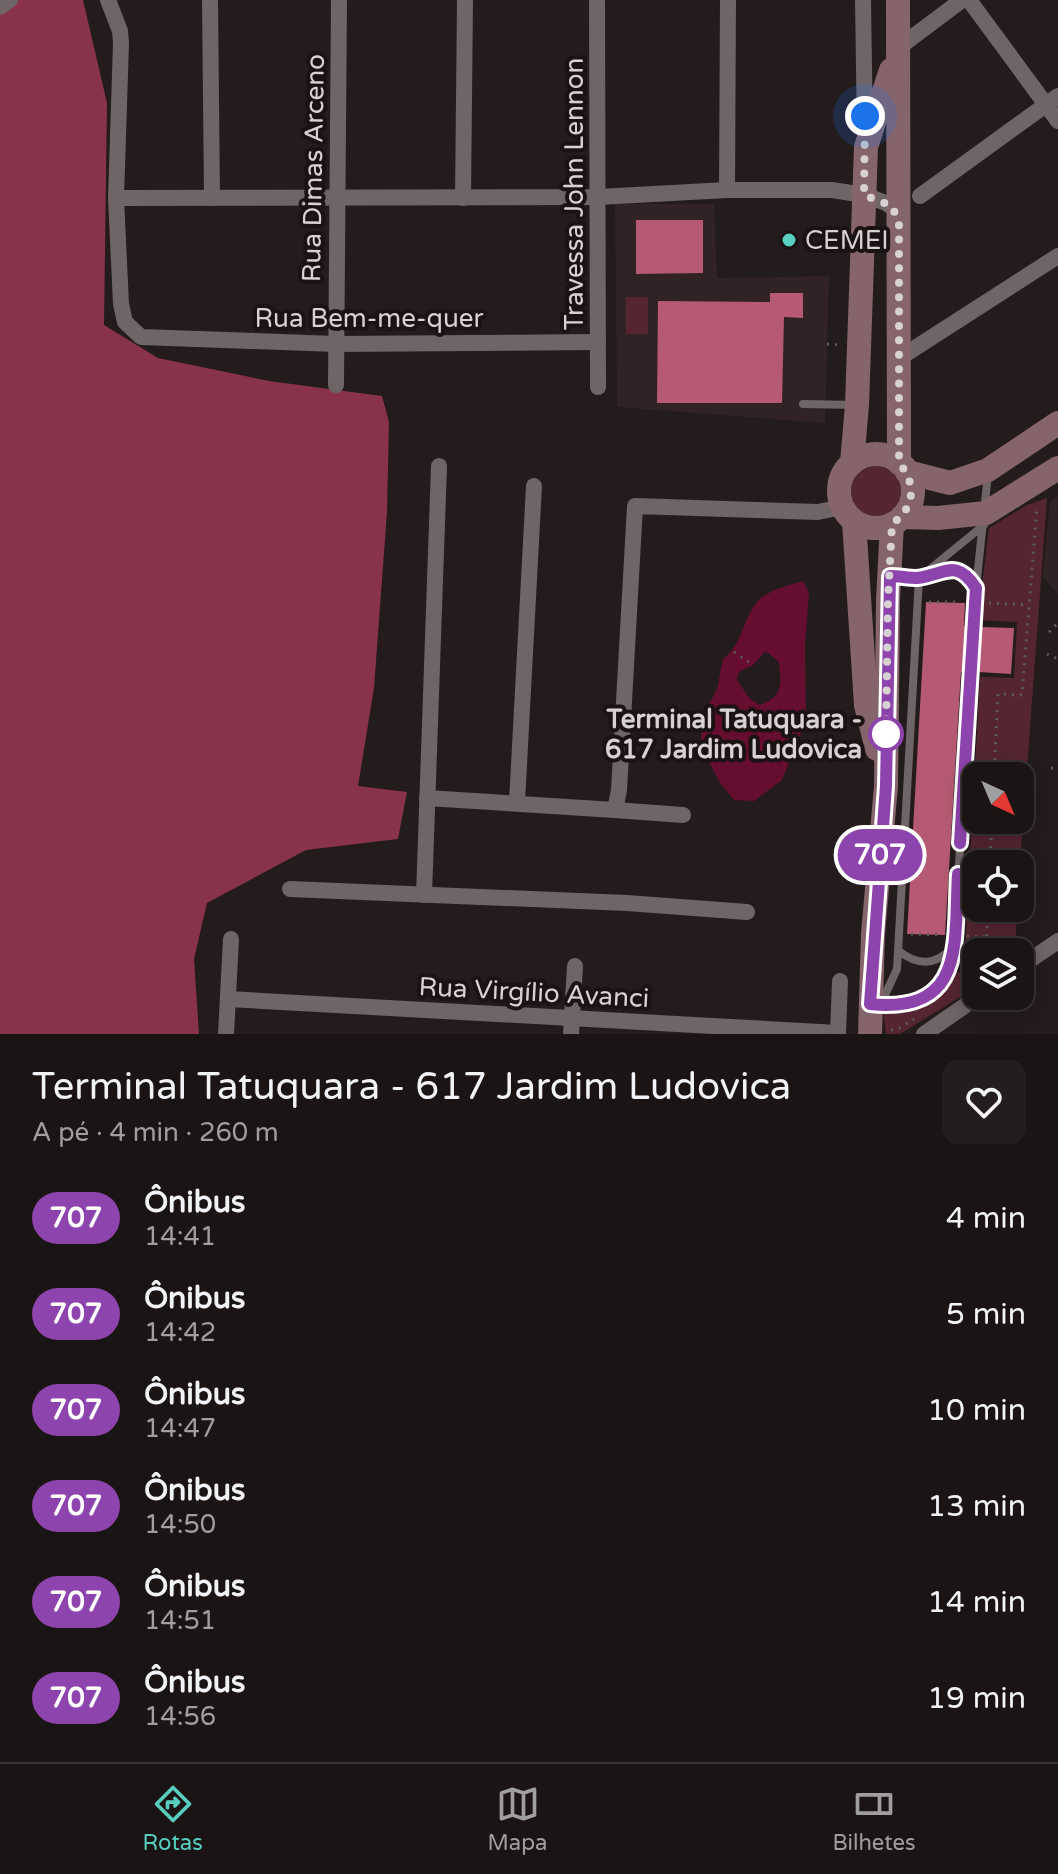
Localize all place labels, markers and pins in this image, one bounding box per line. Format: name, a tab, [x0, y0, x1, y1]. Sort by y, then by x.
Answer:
place label: CEMEI	[805, 225, 889, 256]
marker: CEMEI	[780, 231, 798, 249]
place label: Terminal Tatuquara - 617 Jardim Ludovica	[605, 704, 862, 765]
marker: Terminal Tatuquara - 617 Jardim Ludovica	[869, 717, 903, 751]

